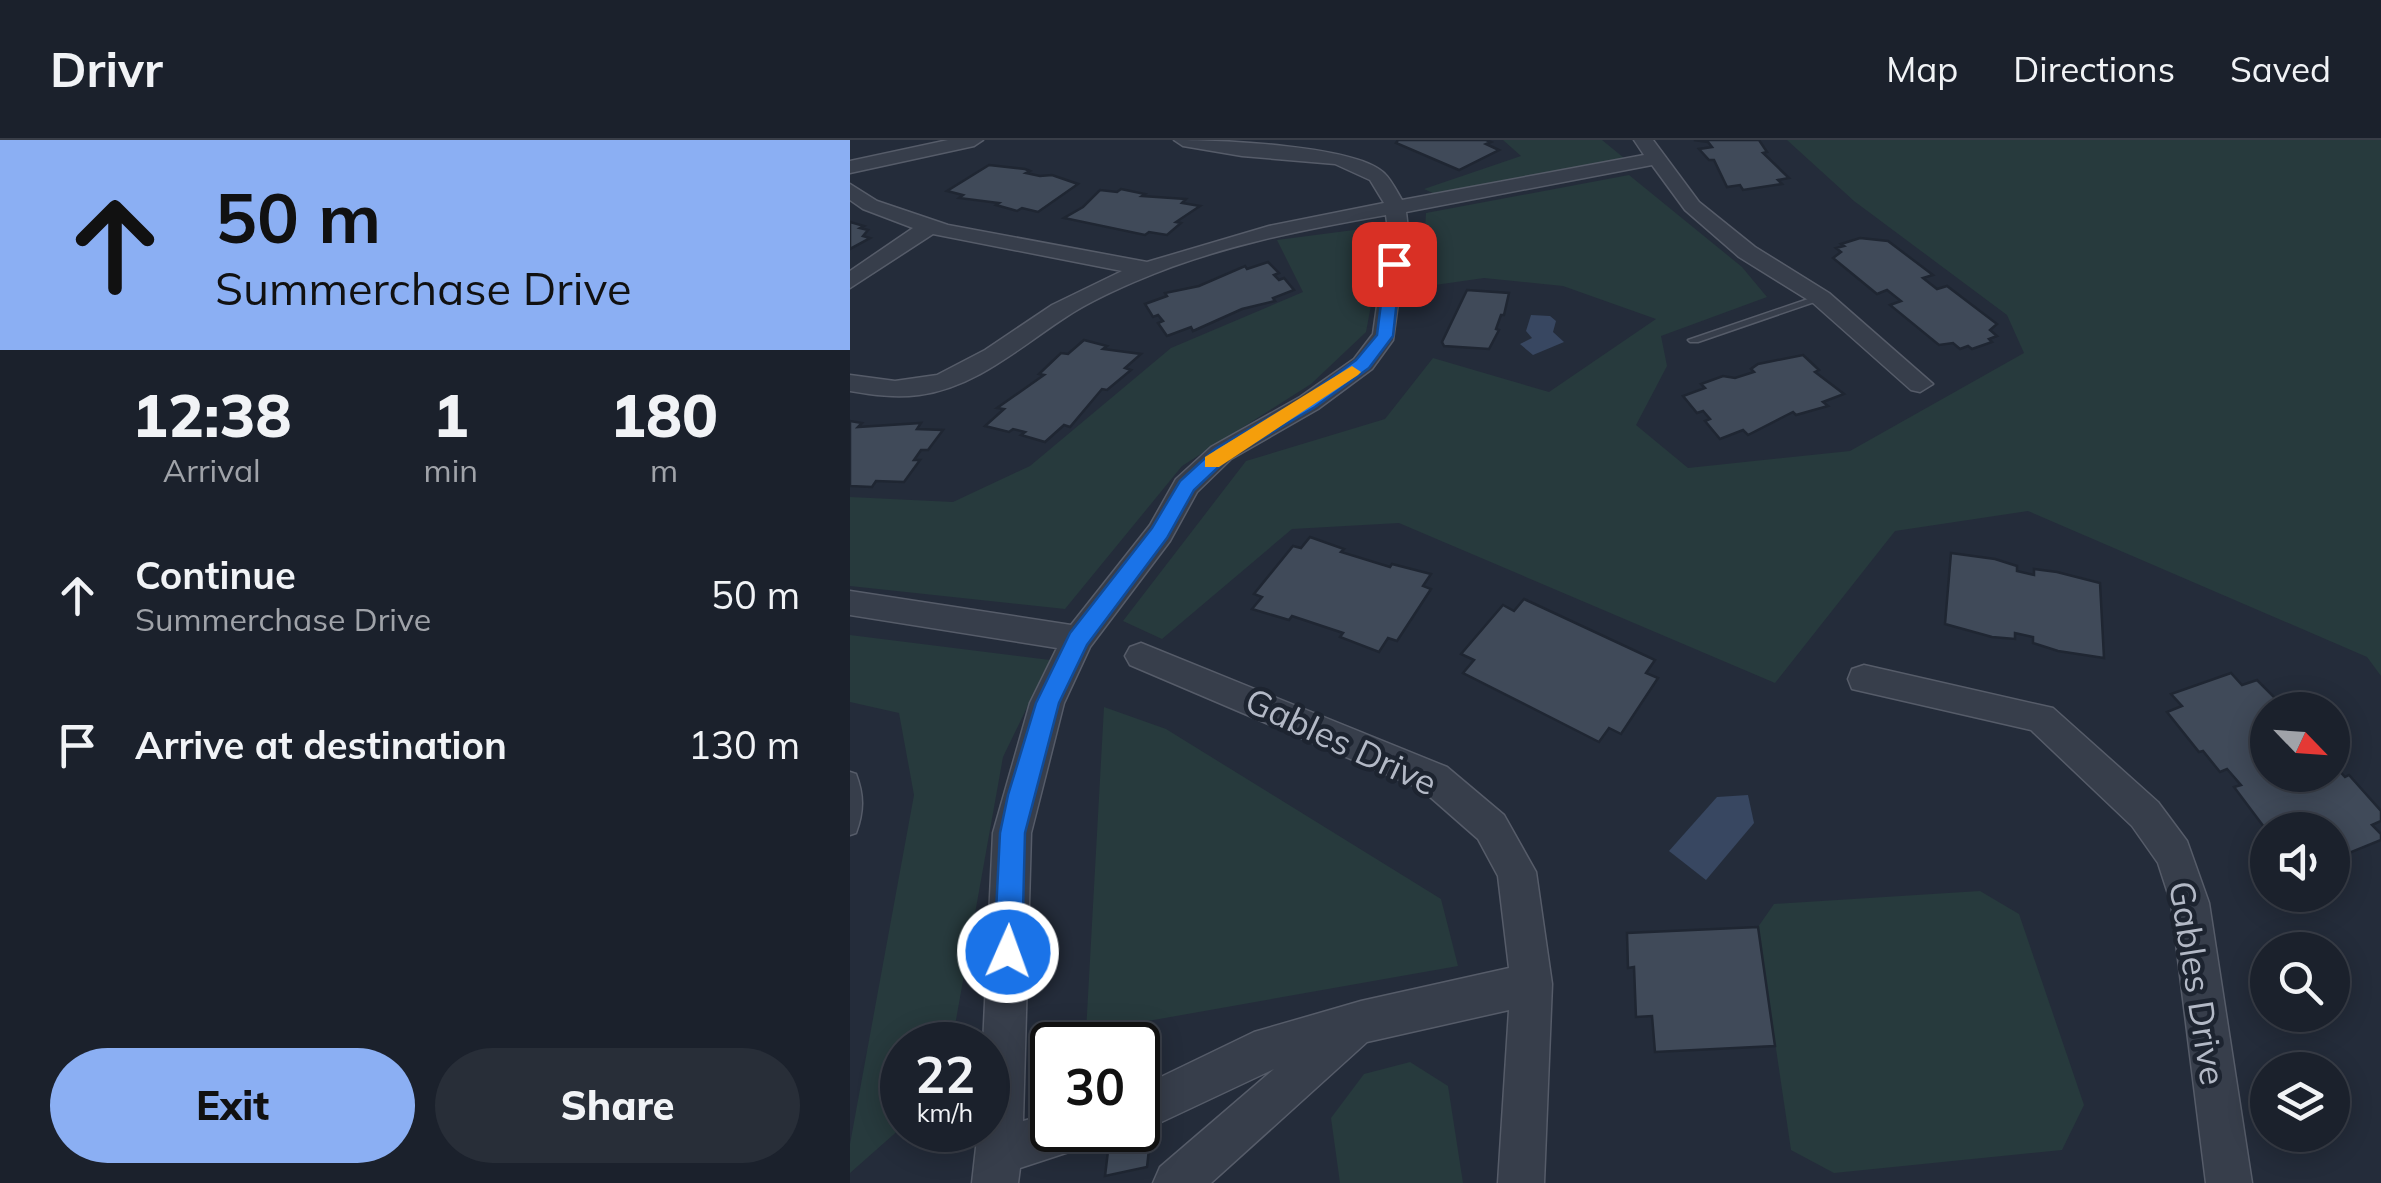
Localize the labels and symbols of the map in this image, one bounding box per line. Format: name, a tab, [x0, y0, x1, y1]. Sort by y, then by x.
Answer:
pin	[1352, 222, 1437, 307]
street label: Gables Drive	[1239, 678, 1444, 805]
north arrow	[2250, 692, 2350, 792]
street label: Gables Drive	[2160, 878, 2236, 1088]
position arrow	[956, 900, 1060, 1004]
speed limit sign: 30	[1030, 1022, 1160, 1152]

